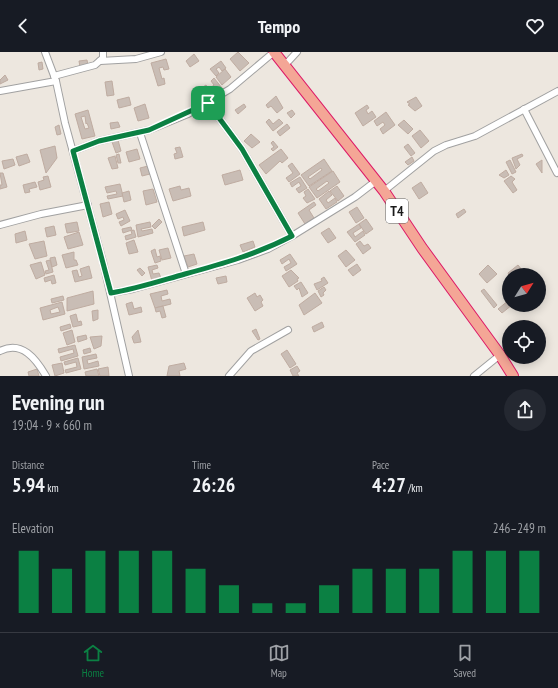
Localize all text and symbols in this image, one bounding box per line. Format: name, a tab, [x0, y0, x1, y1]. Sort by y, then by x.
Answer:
icon: back	[12, 15, 34, 37]
text: Tempo	[258, 15, 300, 38]
icon: heart	[524, 15, 546, 37]
pin	[191, 86, 225, 120]
icon: arrive	[197, 92, 219, 114]
road number: T4	[386, 199, 408, 223]
north arrow	[502, 268, 546, 312]
map controls	[502, 268, 546, 364]
button: locate	[502, 320, 546, 364]
text: Evening run	[12, 388, 105, 416]
button: share	[504, 389, 546, 431]
text: 19:04 · 9 × 660 m	[12, 417, 92, 434]
text: Distance	[12, 458, 44, 472]
text: Time	[192, 458, 211, 472]
text: Pace	[372, 458, 389, 472]
text: 5.94	[12, 472, 45, 498]
text: 26:26	[192, 472, 235, 498]
text: 4:27	[372, 472, 406, 498]
text: km	[45, 481, 59, 495]
text: /km	[406, 481, 423, 495]
text: Elevation	[12, 520, 54, 537]
text: 246–249 m	[493, 520, 546, 537]
tab: Home	[82, 642, 104, 680]
tab: Map	[268, 642, 290, 680]
tab: Saved	[453, 642, 476, 680]

